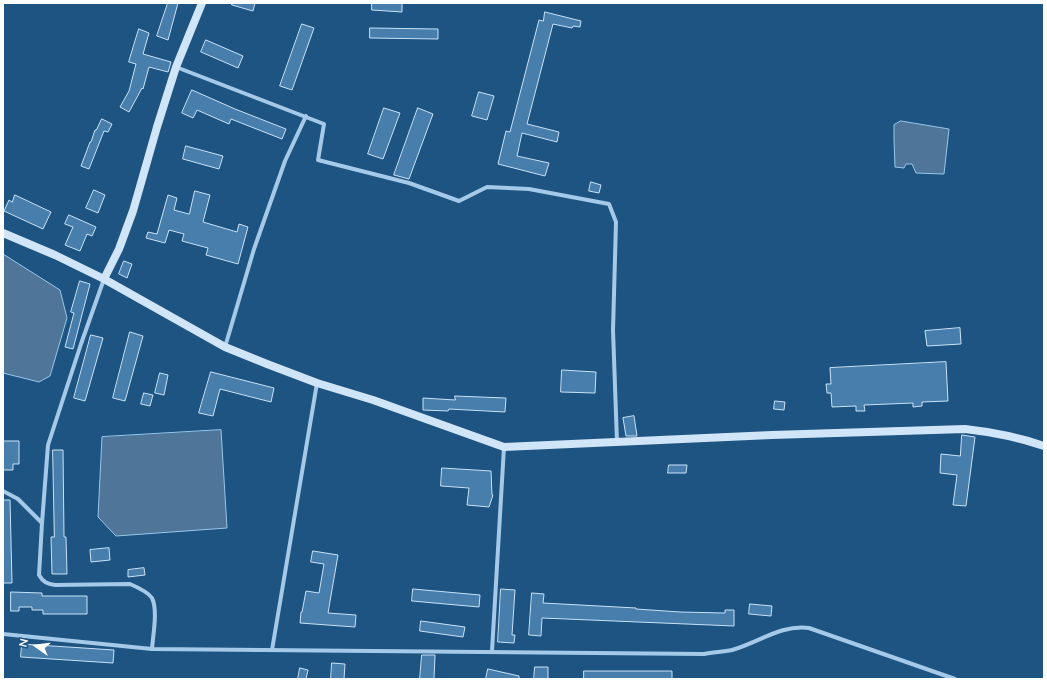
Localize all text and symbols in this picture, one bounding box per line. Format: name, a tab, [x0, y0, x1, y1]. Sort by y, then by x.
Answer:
north arrow	[16, 626, 56, 666]
text: N	[16, 637, 32, 649]

